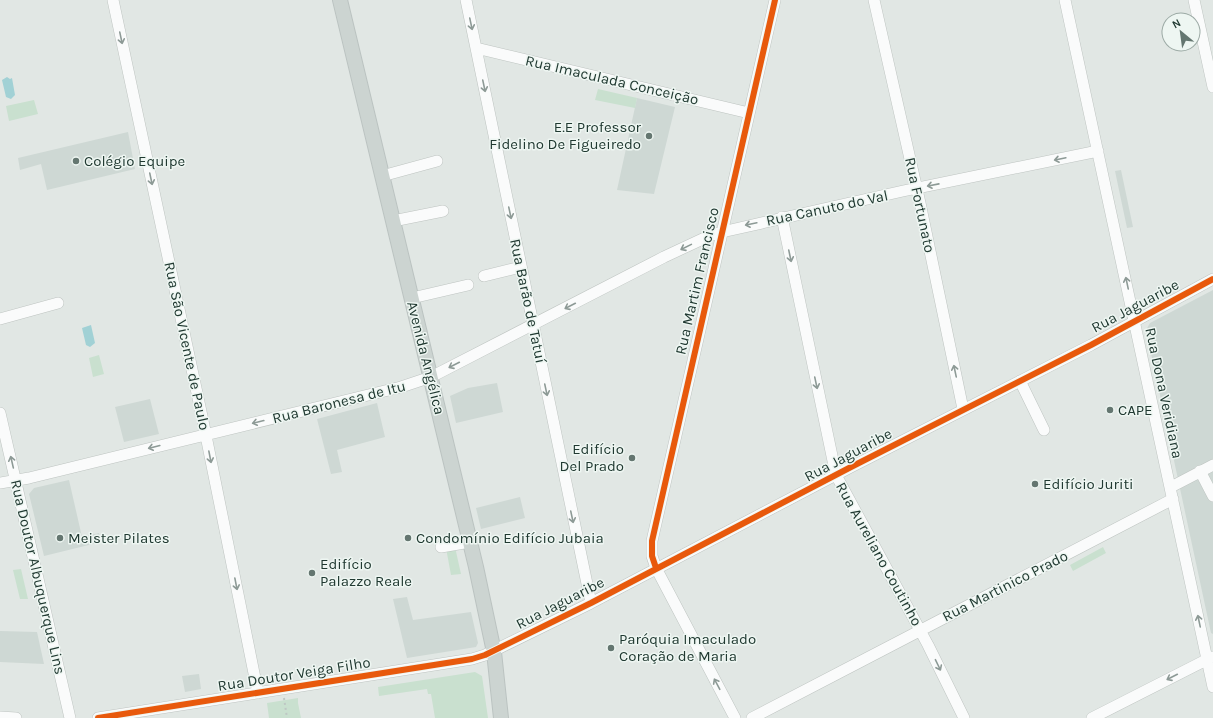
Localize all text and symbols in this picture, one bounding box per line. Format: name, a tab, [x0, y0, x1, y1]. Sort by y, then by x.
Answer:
north arrow	[1161, 12, 1201, 52]
text: N	[1170, 16, 1183, 31]
one-way arrow	[467, 17, 475, 30]
one-way arrow	[118, 31, 126, 44]
street label: Rua Imaculada Conceição	[524, 51, 700, 109]
one-way arrow	[480, 79, 488, 92]
place label: E.E Professor Fidelino De Figueiredo	[489, 118, 642, 153]
marker: E.E Professor Fidelino De Figueiredo	[644, 131, 654, 141]
place label: Colégio Equipe	[84, 152, 185, 170]
marker: Colégio Equipe	[71, 156, 81, 166]
street label: Rua Fortunato	[901, 156, 939, 254]
one-way arrow	[1054, 156, 1067, 164]
one-way arrow	[148, 172, 156, 185]
one-way arrow	[926, 182, 939, 190]
street label: Rua Canuto do Val	[764, 186, 890, 230]
street label: Rua Martim Francisco	[671, 206, 723, 356]
one-way arrow	[507, 207, 515, 220]
one-way arrow	[744, 221, 757, 229]
street label: Rua Barão de Tatuí	[506, 237, 550, 365]
one-way arrow	[680, 244, 692, 251]
one-way arrow	[786, 249, 794, 262]
street label: Rua São Vicente de Paulo	[160, 260, 214, 432]
street label: Rua Jaguaribe	[1088, 275, 1182, 337]
one-way arrow	[1122, 277, 1130, 290]
street label: Avenida Angélica	[403, 299, 449, 417]
one-way arrow	[564, 302, 576, 310]
street label: Rua Dona Veridiana	[1141, 326, 1187, 460]
one-way arrow	[448, 362, 460, 369]
one-way arrow	[951, 365, 959, 378]
one-way arrow	[813, 376, 821, 389]
street label: Rua Baronesa de Itu	[270, 377, 408, 427]
one-way arrow	[543, 383, 551, 396]
place label: CAPE	[1118, 401, 1153, 419]
marker: CAPE	[1105, 405, 1115, 415]
one-way arrow	[251, 419, 264, 426]
street label: Rua Jaguaribe	[801, 424, 895, 486]
place label: Edifício Del Prado	[560, 440, 624, 475]
one-way arrow	[148, 444, 161, 451]
one-way arrow	[207, 450, 215, 463]
marker: Edifício Del Prado	[627, 453, 637, 463]
one-way arrow	[7, 455, 15, 468]
place label: Edifício Juriti	[1043, 475, 1134, 493]
street label: Rua Doutor Albuquerque Lins	[7, 478, 69, 676]
street label: Rua Aureliano Coutinho	[832, 479, 926, 629]
marker: Edifício Juriti	[1030, 479, 1040, 489]
one-way arrow	[569, 510, 577, 523]
place label: Meister Pilates	[68, 529, 170, 547]
place label: Condomínio Edifício Jubaia	[416, 529, 604, 547]
marker: Meister Pilates	[55, 533, 65, 543]
marker: Condomínio Edifício Jubaia	[403, 533, 413, 543]
street label: Rua Martinico Prado	[939, 546, 1071, 626]
place label: Edifício Palazzo Reale	[320, 555, 412, 590]
marker: Edifício Palazzo Reale	[307, 568, 317, 578]
street label: Rua Jaguaribe	[513, 573, 607, 633]
one-way arrow	[233, 577, 241, 590]
one-way arrow	[1194, 615, 1202, 628]
place label: Paróquia Imaculado Coração de Maria	[619, 630, 756, 665]
marker: Paróquia Imaculado Coração de Maria	[606, 643, 616, 653]
street label: Rua Doutor Veiga Filho	[216, 653, 372, 695]
one-way arrow	[935, 659, 942, 671]
one-way arrow	[1167, 673, 1179, 681]
one-way arrow	[713, 678, 720, 690]

